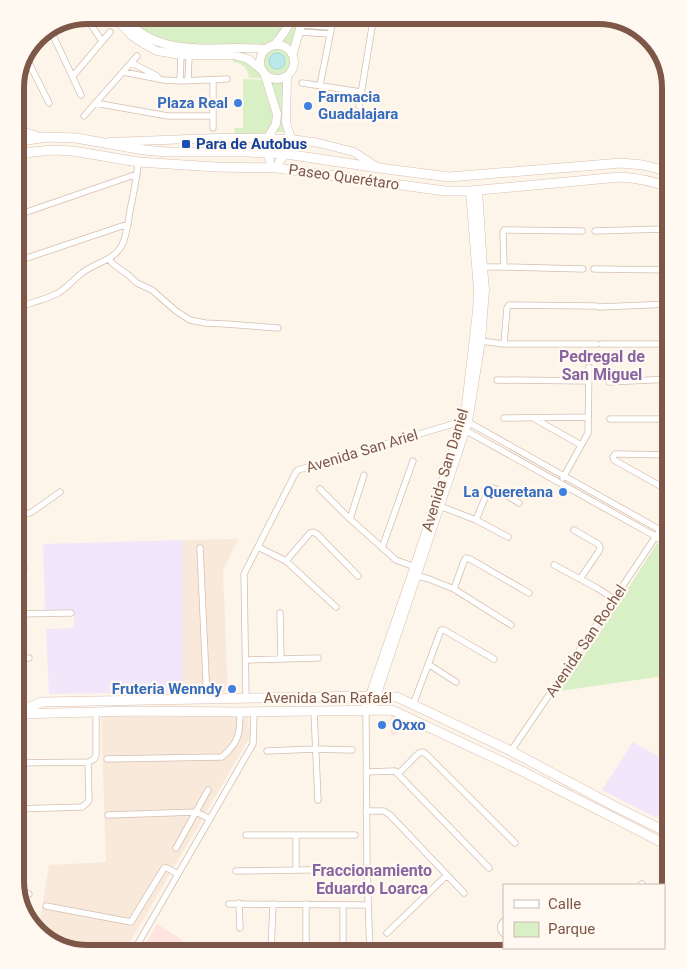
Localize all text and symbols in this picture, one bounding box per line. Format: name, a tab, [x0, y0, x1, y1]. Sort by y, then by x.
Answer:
place label: Farmacia Guadalajara	[318, 88, 398, 123]
place label: Plaza Real	[157, 94, 228, 112]
marker: Plaza Real	[232, 97, 244, 109]
marker: Farmacia Guadalajara	[302, 100, 314, 112]
place label: Para de Autobus	[196, 135, 307, 153]
marker: Para de Autobus	[180, 138, 192, 150]
street label: Paseo Querétaro	[288, 160, 400, 194]
district label: Pedregal de San Miguel	[559, 347, 645, 384]
street label: Avenida San Daniel	[418, 406, 472, 534]
street label: Avenida San Ariel	[304, 425, 420, 477]
place label: La Queretana	[463, 483, 553, 501]
marker: La Queretana	[557, 486, 569, 498]
street label: Avenida San Rochel	[542, 581, 630, 701]
place label: Fruteria Wenndy	[112, 680, 222, 698]
marker: Fruteria Wenndy	[226, 683, 238, 695]
street label: Avenida San Rafaél	[264, 689, 392, 707]
place label: Oxxo	[392, 716, 426, 734]
marker: Oxxo	[376, 719, 388, 731]
district label: Fraccionamiento Eduardo Loarca	[312, 861, 432, 898]
legend	[503, 884, 666, 949]
text: Calle	[548, 895, 581, 913]
text: Parque	[548, 920, 595, 938]

